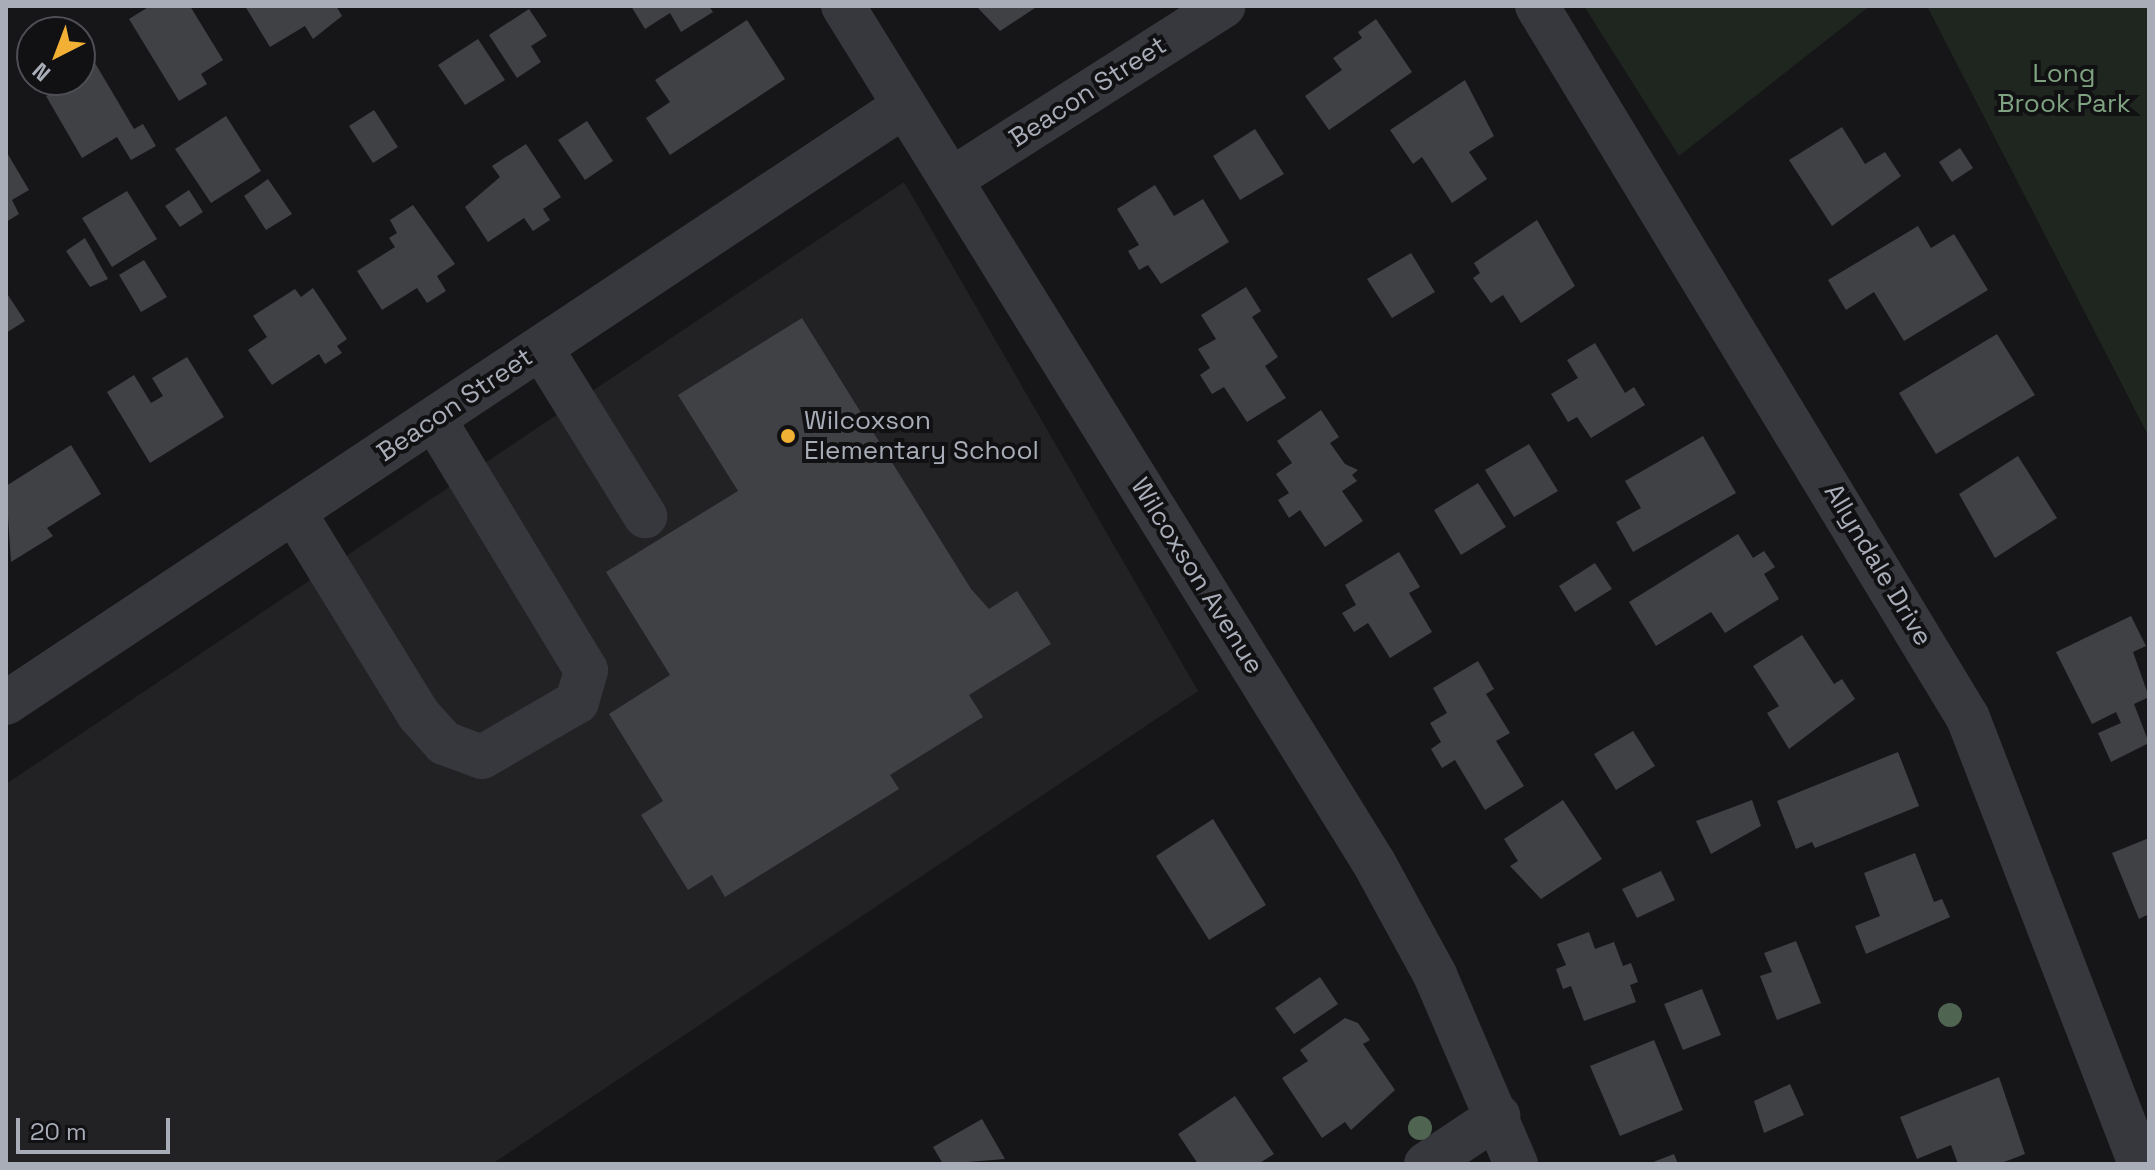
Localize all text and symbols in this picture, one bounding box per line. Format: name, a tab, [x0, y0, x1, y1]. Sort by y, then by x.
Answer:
north arrow	[16, 16, 96, 96]
street label: Beacon Street	[1004, 30, 1172, 154]
text: N	[26, 57, 56, 88]
park label: Long Brook Park	[1997, 58, 2131, 120]
street label: Beacon Street	[371, 341, 539, 469]
place label: Wilcoxson Elementary School	[804, 405, 1039, 466]
marker: Wilcoxson Elementary School	[779, 427, 797, 445]
street label: Wilcoxson Avenue	[1124, 472, 1270, 680]
street label: Allyndale Drive	[1817, 478, 1939, 652]
scale bar	[20, 1102, 174, 1152]
text: 20 m	[30, 1116, 87, 1147]

